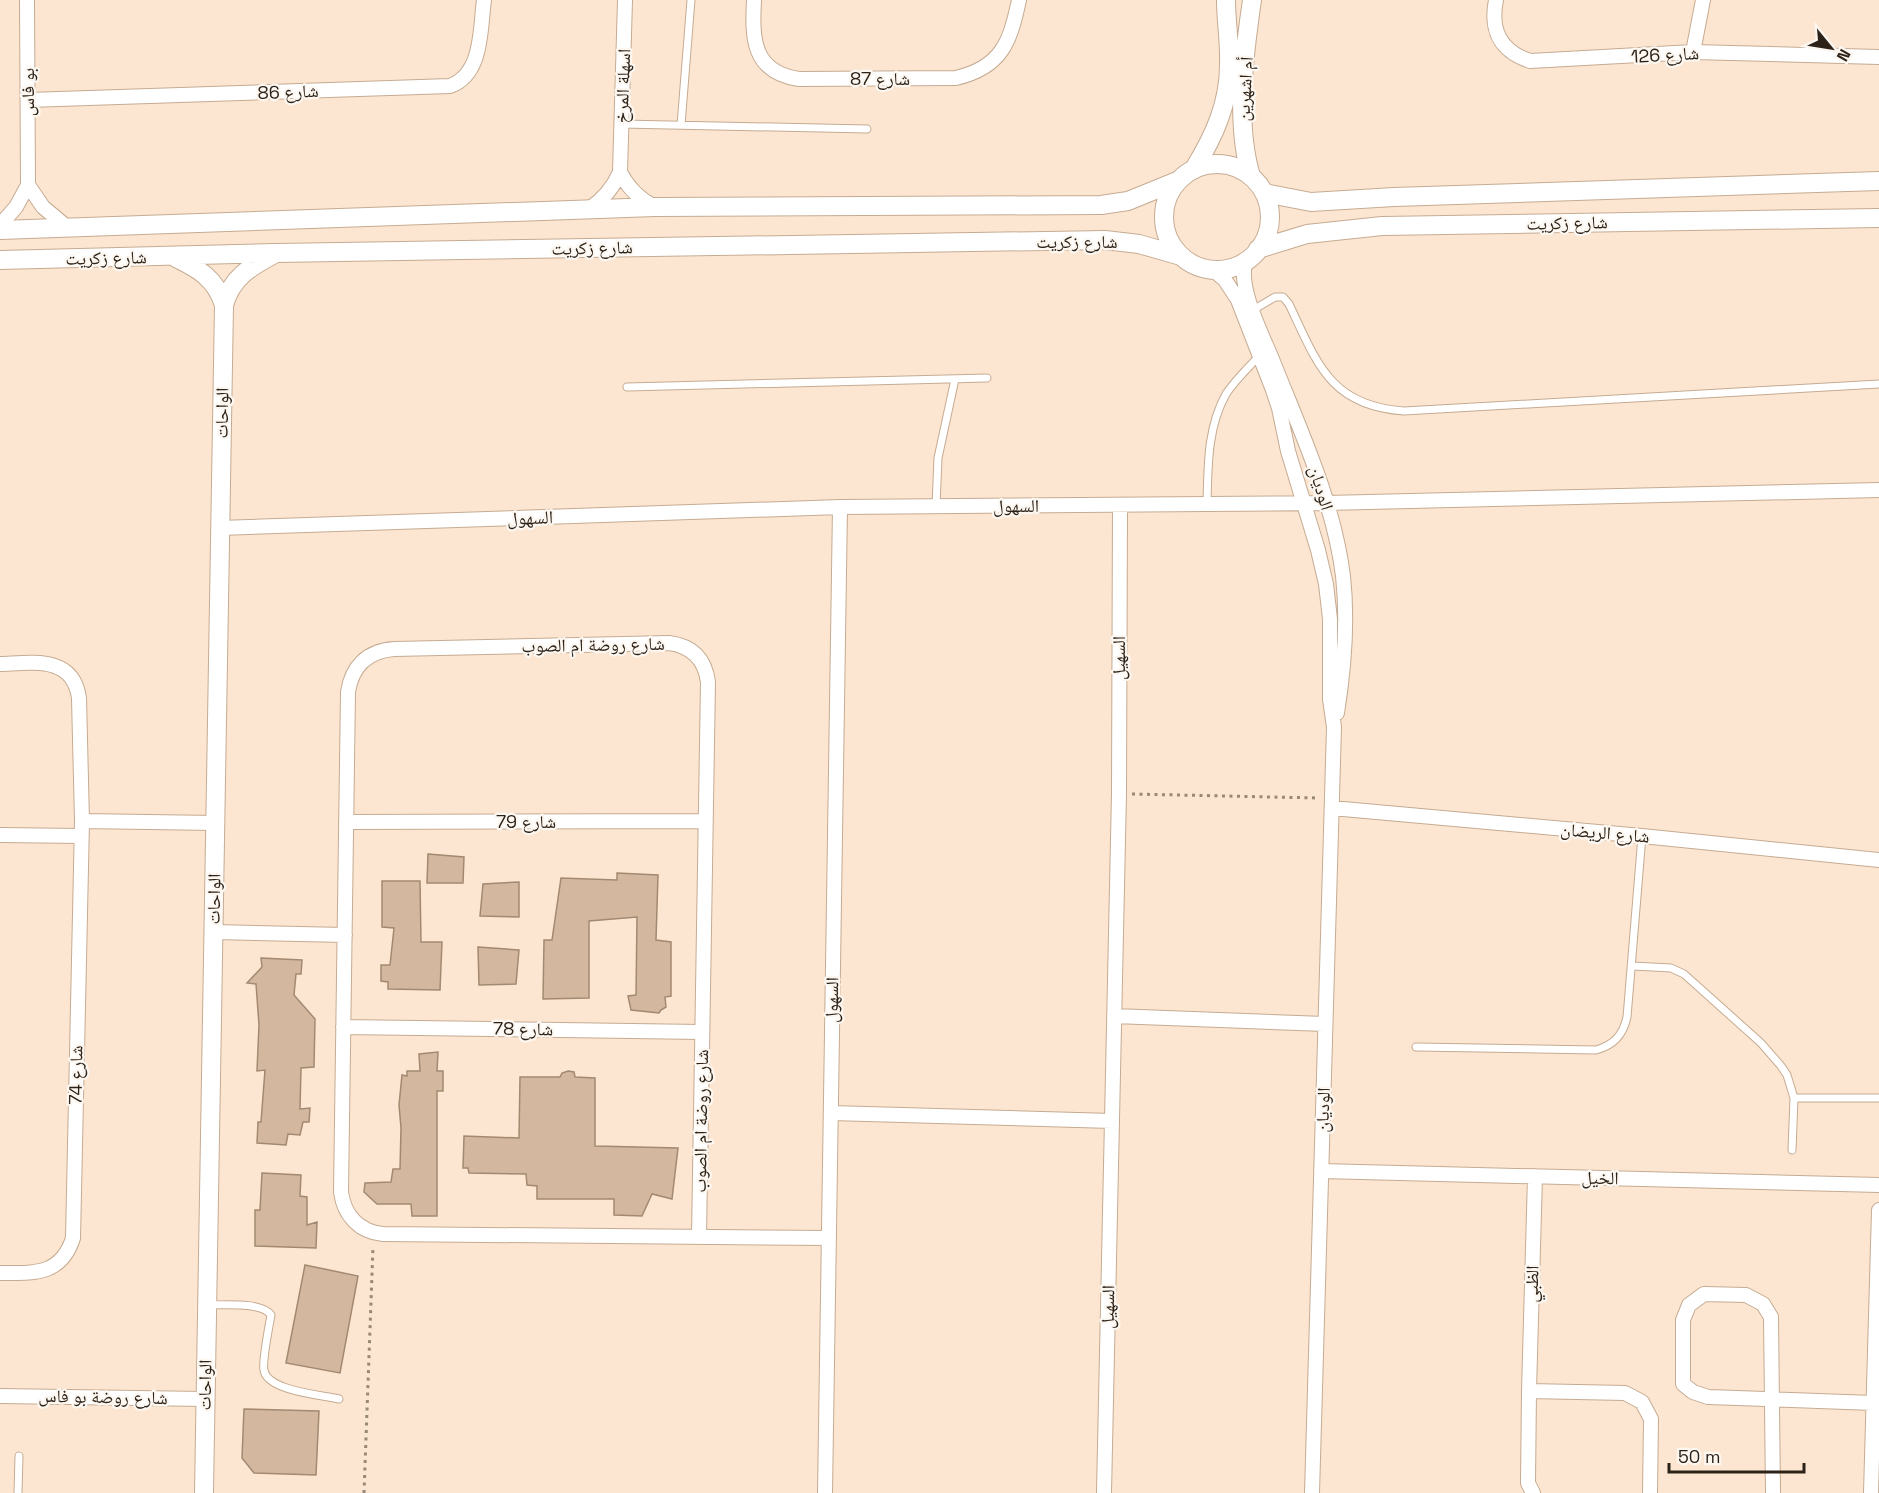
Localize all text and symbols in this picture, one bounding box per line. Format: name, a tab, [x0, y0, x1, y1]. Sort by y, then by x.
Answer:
north arrow	[1801, 18, 1861, 78]
street label: شارع 126	[1630, 41, 1700, 68]
text: N	[1832, 45, 1855, 65]
street label: اسهلة المرخ	[610, 48, 636, 124]
street label: أم اشهرين	[1231, 56, 1259, 122]
street label: شارع 87	[850, 67, 910, 90]
street label: بو فاس	[16, 68, 39, 116]
street label: شارع 86	[257, 79, 319, 104]
street label: شارع زكريت	[1526, 210, 1608, 235]
street label: شارع زكريت	[1036, 230, 1118, 253]
street label: شارع زكريت	[551, 235, 633, 260]
street label: شارع زكريت	[65, 245, 147, 270]
street label: الواحات	[210, 387, 233, 439]
street label: الوديان	[1304, 463, 1339, 513]
street label: السهول	[993, 494, 1039, 517]
street label: السهول	[507, 505, 553, 530]
street label: شارع روضة ام الصوب	[521, 632, 665, 658]
street label: السهيل	[1107, 636, 1130, 680]
street label: شارع 79	[496, 810, 556, 833]
street label: شارع الريضان	[1559, 817, 1651, 848]
street label: الواحات	[202, 873, 225, 925]
street label: السهول	[820, 977, 843, 1023]
street label: شارع 78	[493, 1016, 553, 1041]
street label: شارع 74	[63, 1045, 88, 1105]
street label: شارع روضة ام الصوب	[688, 1049, 714, 1193]
street label: الوديان	[1310, 1087, 1335, 1133]
street label: الخيل	[1581, 1166, 1619, 1189]
street label: الظبي	[1519, 1265, 1547, 1303]
street label: السهيل	[1096, 1285, 1119, 1329]
street label: الواحات	[193, 1359, 216, 1411]
street label: شارع روضة بو فاس	[38, 1384, 168, 1409]
scale bar	[1669, 1436, 1804, 1474]
text: 50 m	[1678, 1445, 1720, 1468]

